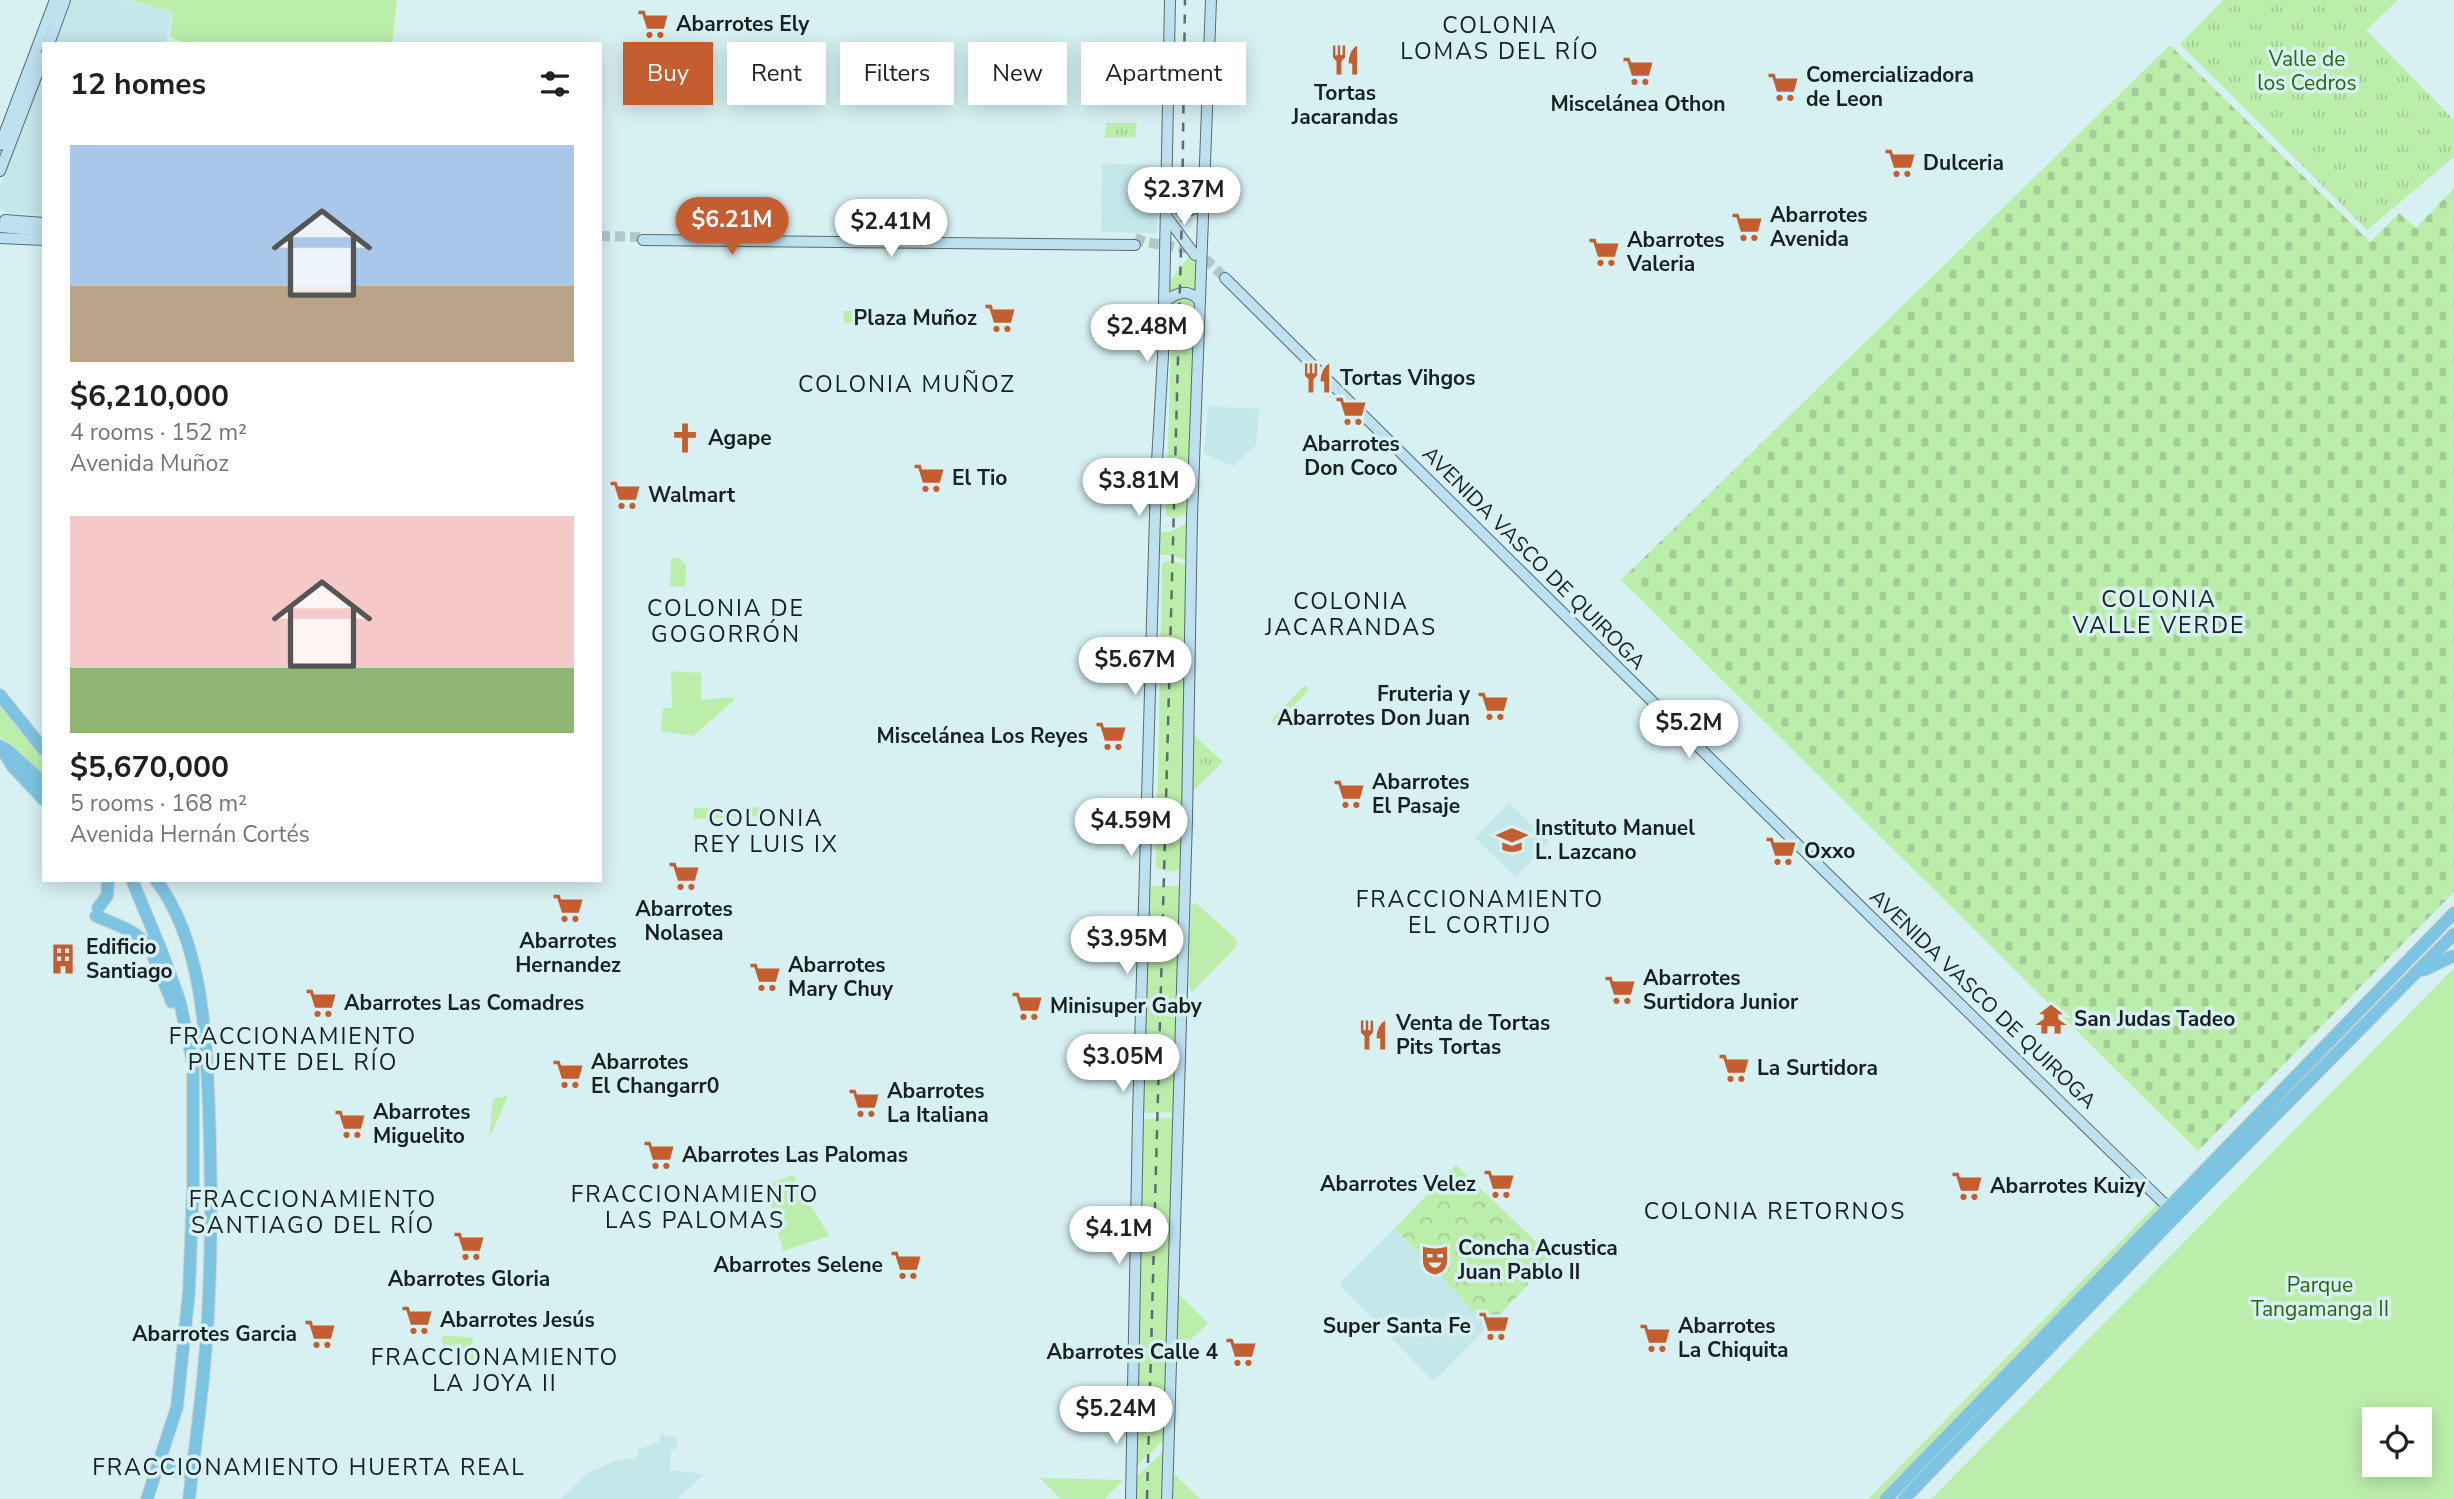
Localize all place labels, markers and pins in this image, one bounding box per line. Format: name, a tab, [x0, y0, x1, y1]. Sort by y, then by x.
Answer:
supermarket icon: Abarrotes Ely	[636, 7, 670, 41]
place label: Abarrotes Ely	[676, 10, 810, 38]
restaurant icon: Tortas Jacarandas	[1328, 43, 1362, 77]
supermarket icon: Miscelánea Othon	[1621, 54, 1655, 88]
place label: Comercializadora de Leon	[1806, 61, 1974, 113]
supermarket icon: Comercializadora de Leon	[1766, 70, 1800, 104]
place label: Tortas Jacarandas	[1291, 79, 1398, 131]
place label: Miscelánea Othon	[1550, 90, 1726, 118]
supermarket icon: Dulceria	[1883, 146, 1917, 180]
place label: Dulceria	[1923, 149, 2004, 177]
pin: $2.37M	[1127, 168, 1241, 227]
pin: $6.21M	[675, 198, 789, 257]
pin: $2.41M	[834, 200, 948, 259]
place label: Abarrotes Avenida	[1770, 201, 1868, 253]
supermarket icon: Abarrotes Avenida	[1730, 210, 1764, 244]
place label: Abarrotes Valeria	[1626, 226, 1725, 278]
supermarket icon: Abarrotes Valeria	[1587, 235, 1621, 269]
supermarket icon: Plaza Muñoz	[983, 301, 1017, 335]
place label: Plaza Muñoz	[854, 304, 977, 332]
pin: $2.48M	[1090, 304, 1204, 364]
restaurant icon: Tortas Vihgos	[1300, 361, 1334, 395]
place label: Tortas Vihgos	[1340, 364, 1475, 392]
supermarket icon: Abarrotes Don Coco	[1334, 394, 1368, 428]
church icon: Agape	[668, 421, 702, 455]
place label: Agape	[708, 424, 772, 452]
place label: Abarrotes Don Coco	[1302, 430, 1400, 482]
pin: $3.81M	[1082, 458, 1196, 518]
supermarket icon: El Tio	[912, 461, 946, 495]
place label: El Tio	[952, 464, 1007, 492]
supermarket icon: Walmart	[608, 478, 642, 512]
place label: Walmart	[648, 481, 736, 509]
pin: $5.67M	[1078, 638, 1192, 697]
place label: Fruteria y Abarrotes Don Juan	[1277, 680, 1471, 732]
supermarket icon: Fruteria y Abarrotes Don Juan	[1476, 689, 1510, 723]
pin: $5.2M	[1640, 700, 1738, 760]
supermarket icon: Miscelánea Los Reyes	[1094, 719, 1128, 753]
place label: Miscelánea Los Reyes	[877, 722, 1088, 750]
place label: Abarrotes El Pasaje	[1372, 768, 1470, 820]
supermarket icon: Abarrotes El Pasaje	[1332, 777, 1366, 811]
pin: $4.59M	[1074, 798, 1188, 858]
place label: Instituto Manuel L. Lazcano	[1535, 814, 1695, 866]
school or university icon: Instituto Manuel L. Lazcano	[1495, 823, 1529, 857]
supermarket icon: Oxxo	[1764, 834, 1798, 868]
place label: Oxxo	[1804, 837, 1855, 865]
supermarket icon: Abarrotes Nolasea	[667, 859, 701, 893]
supermarket icon: Abarrotes Hernandez	[551, 891, 585, 925]
place label: Abarrotes Nolasea	[635, 895, 733, 947]
pin: $3.95M	[1070, 916, 1184, 976]
place label: Abarrotes Hernandez	[515, 927, 621, 979]
place label: Edificio Santiago	[86, 933, 173, 985]
building icon: Edificio Santiago	[46, 942, 80, 976]
place label: Abarrotes Mary Chuy	[788, 951, 894, 1003]
supermarket icon: Abarrotes Mary Chuy	[748, 960, 782, 994]
place label: Abarrotes Surtidora Junior	[1643, 964, 1799, 1016]
supermarket icon: Abarrotes Surtidora Junior	[1603, 973, 1637, 1007]
supermarket icon: Abarrotes Las Comadres	[304, 986, 338, 1020]
place label: Abarrotes Las Comadres	[344, 989, 584, 1017]
supermarket icon: Minisuper Gaby	[1010, 989, 1044, 1023]
place label: Minisuper Gaby	[1050, 992, 1203, 1020]
temple icon: San Judas Tadeo	[2034, 1002, 2068, 1036]
place label: San Judas Tadeo	[2074, 1005, 2235, 1033]
place label: Venta de Tortas Pits Tortas	[1395, 1009, 1550, 1061]
restaurant icon: Venta de Tortas Pits Tortas	[1356, 1018, 1390, 1052]
pin: $3.05M	[1066, 1034, 1180, 1094]
place label: Abarrotes El Changarr0	[591, 1048, 719, 1100]
supermarket icon: La Surtidora	[1717, 1051, 1751, 1085]
place label: La Surtidora	[1757, 1054, 1878, 1082]
supermarket icon: Abarrotes El Changarr0	[551, 1057, 585, 1091]
place label: Abarrotes La Italiana	[887, 1077, 989, 1129]
supermarket icon: Abarrotes La Italiana	[847, 1086, 881, 1120]
place label: Abarrotes Miguelito	[373, 1098, 471, 1150]
supermarket icon: Abarrotes Miguelito	[333, 1107, 367, 1141]
supermarket icon: Abarrotes Las Palomas	[642, 1138, 676, 1172]
place label: Abarrotes Las Palomas	[682, 1141, 908, 1169]
supermarket icon: Abarrotes Velez	[1482, 1167, 1516, 1201]
supermarket icon: Abarrotes Kuizy	[1950, 1169, 1984, 1203]
place label: Abarrotes Velez	[1320, 1170, 1476, 1198]
place label: Abarrotes Kuizy	[1990, 1172, 2146, 1200]
pin: $4.1M	[1070, 1206, 1168, 1266]
supermarket icon: Abarrotes Gloria	[452, 1229, 486, 1263]
place label: Concha Acustica Juan Pablo II	[1457, 1234, 1618, 1286]
theatre icon: Concha Acustica Juan Pablo II	[1418, 1243, 1452, 1277]
supermarket icon: Abarrotes Selene	[889, 1248, 923, 1282]
place label: Abarrotes Selene	[713, 1251, 883, 1279]
place label: Abarrotes Gloria	[388, 1265, 550, 1293]
supermarket icon: Abarrotes Jesús	[400, 1303, 434, 1337]
place label: Abarrotes Jesús	[440, 1306, 595, 1334]
supermarket icon: Super Santa Fe	[1477, 1309, 1511, 1343]
place label: Super Santa Fe	[1323, 1312, 1471, 1340]
place label: Abarrotes La Chiquita	[1678, 1312, 1789, 1364]
supermarket icon: Abarrotes Garcia	[303, 1317, 337, 1351]
place label: Abarrotes Garcia	[132, 1320, 297, 1348]
supermarket icon: Abarrotes La Chiquita	[1638, 1321, 1672, 1355]
supermarket icon: Abarrotes Calle 4	[1224, 1335, 1258, 1369]
place label: Abarrotes Calle 4	[1046, 1338, 1218, 1366]
pin: $5.24M	[1059, 1386, 1173, 1446]

